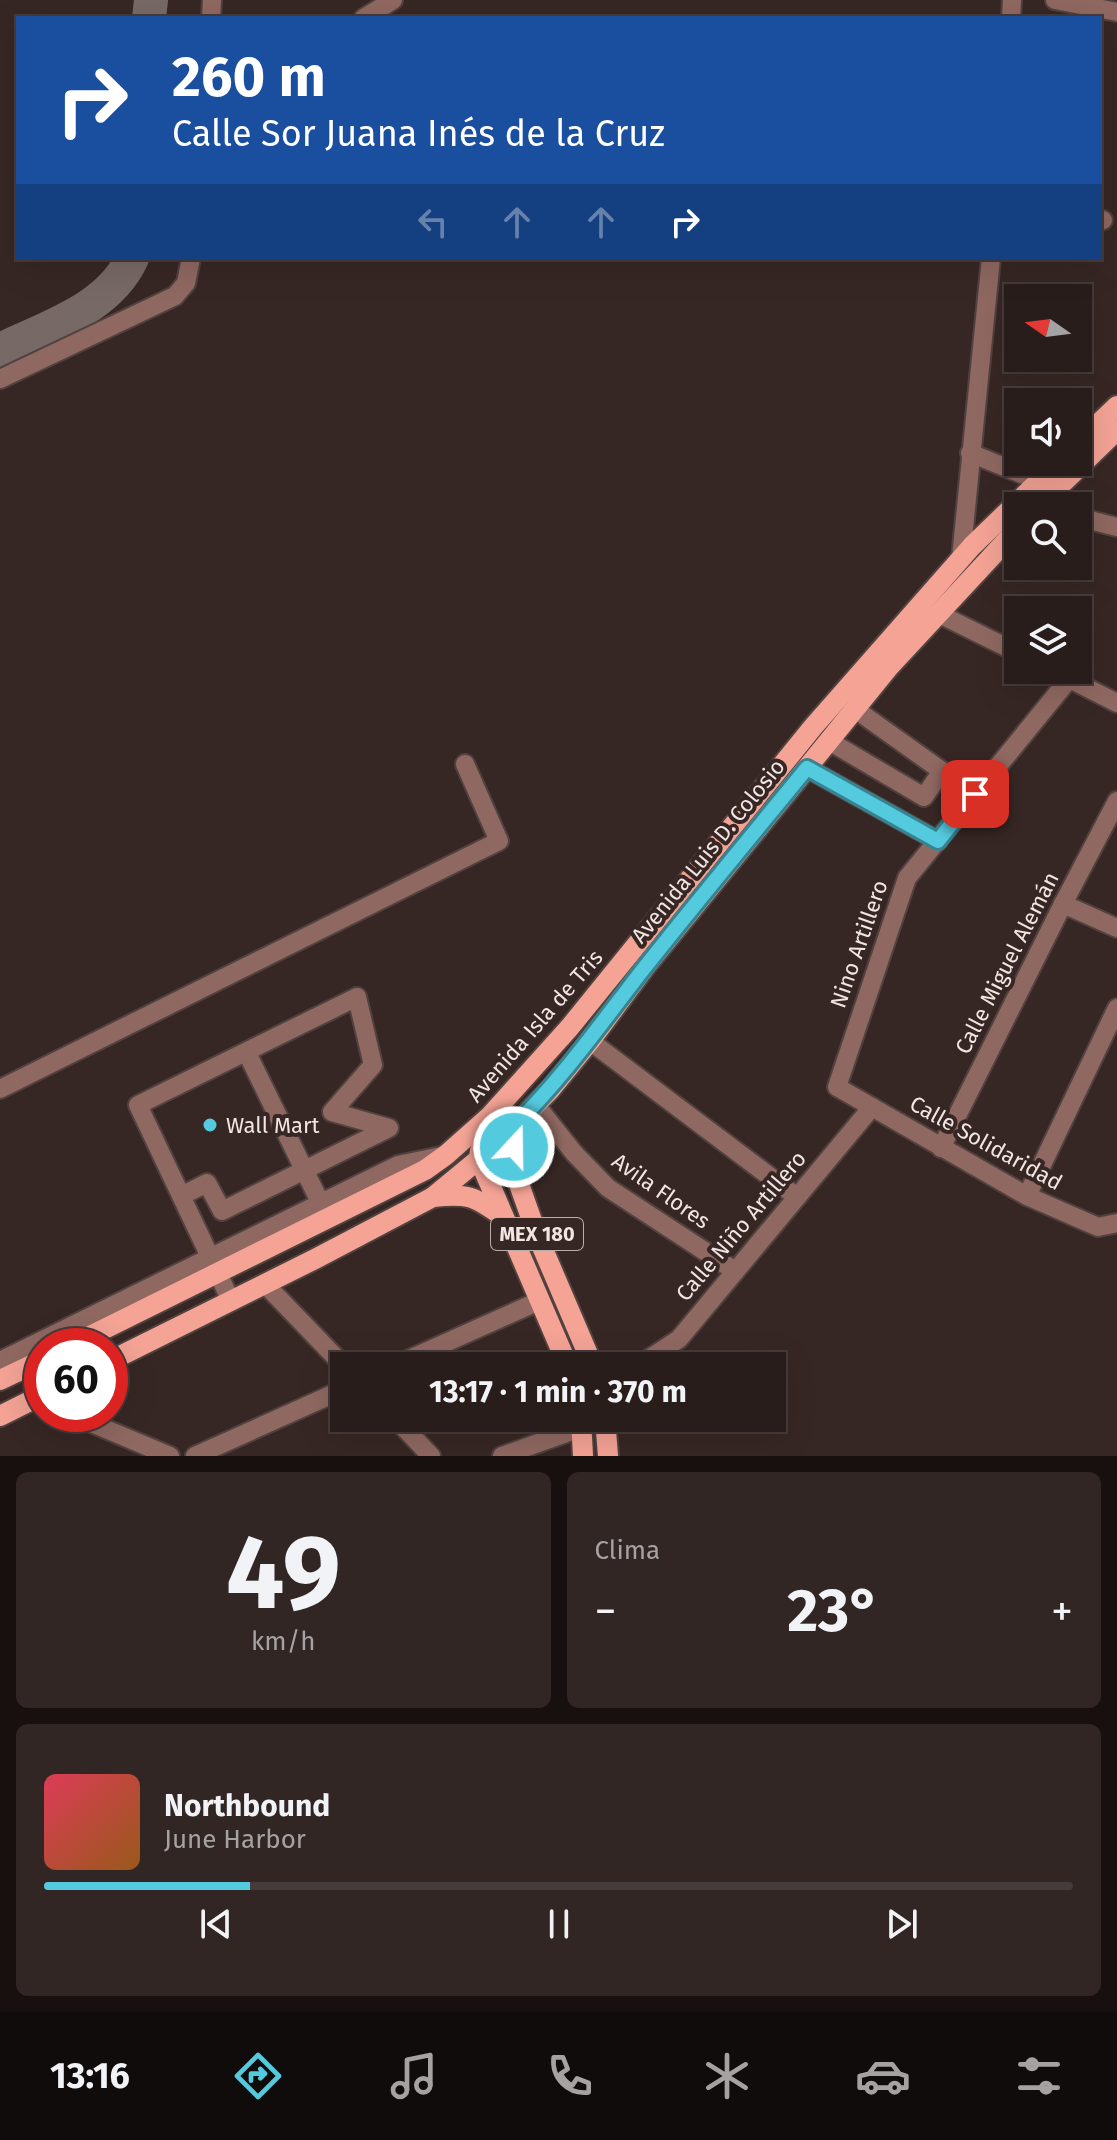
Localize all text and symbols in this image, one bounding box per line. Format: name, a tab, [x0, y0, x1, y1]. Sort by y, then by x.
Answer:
text: 260 m	[172, 44, 326, 111]
icon: right	[40, 48, 144, 152]
text: Calle Sor Juana Inés de la Cruz	[172, 112, 665, 156]
icon: left	[411, 200, 455, 244]
icon: ahead	[495, 200, 539, 244]
icon: ahead	[579, 200, 623, 244]
icon: right	[663, 200, 707, 244]
north arrow	[1004, 284, 1092, 372]
map controls	[1004, 284, 1092, 684]
button: sound	[1004, 388, 1092, 476]
button: search	[1004, 492, 1092, 580]
button: layers	[1004, 596, 1092, 684]
street label: Avenida Luis D. Colosio	[625, 753, 791, 949]
pin	[941, 760, 1009, 828]
icon: arrive	[953, 772, 997, 816]
street label: Calle Miguel Alemán	[949, 867, 1065, 1059]
street label: Nino Artillero	[825, 876, 893, 1012]
street label: Avenida Isla de Tris	[462, 944, 608, 1108]
street label: Calle Solidaridad	[905, 1090, 1067, 1196]
position arrow	[472, 1105, 556, 1189]
place label: Wall Mart	[226, 1112, 320, 1139]
marker: Wall Mart	[201, 1116, 219, 1134]
street label: Calle Niño Artillero	[670, 1145, 812, 1307]
street label: Avila Flores	[607, 1147, 715, 1235]
road number: MEX 180	[491, 1218, 583, 1250]
speed limit sign: 60	[24, 1328, 128, 1432]
text: 13:17 · 1 min · 370 m	[429, 1374, 687, 1410]
text: 49	[226, 1511, 341, 1636]
text: Clima	[595, 1535, 660, 1566]
text: 23°	[787, 1575, 880, 1647]
text: −	[595, 1585, 617, 1638]
text: +	[1051, 1585, 1073, 1638]
text: km/h	[251, 1626, 315, 1657]
text: Northbound	[164, 1788, 330, 1824]
text: June Harbor	[164, 1824, 306, 1855]
icon: previous	[194, 1902, 238, 1946]
icon: pause	[537, 1902, 581, 1946]
icon: next	[880, 1902, 924, 1946]
icon: directions	[230, 2048, 286, 2104]
icon: music	[386, 2048, 442, 2104]
icon: phone	[542, 2048, 598, 2104]
icon: climate	[699, 2048, 755, 2104]
icon: car	[855, 2048, 911, 2104]
icon: filters	[1011, 2048, 1067, 2104]
text: 13:16	[50, 2054, 130, 2098]

